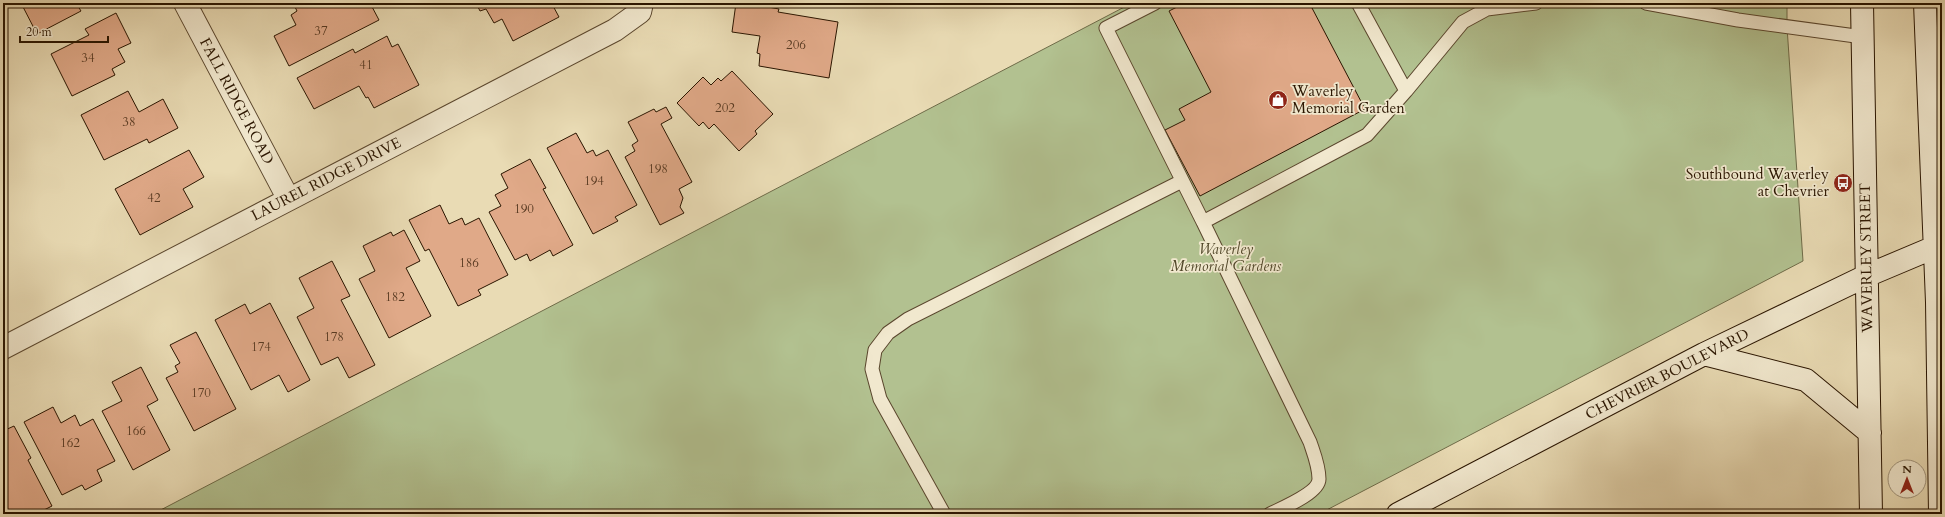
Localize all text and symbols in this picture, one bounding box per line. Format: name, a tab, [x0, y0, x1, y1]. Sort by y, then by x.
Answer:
scale bar	[20, 18, 108, 44]
house number: 37	[314, 22, 328, 40]
text: 20 m	[26, 24, 53, 40]
street label: FALL RIDGE ROAD	[195, 34, 279, 168]
house number: 206	[786, 36, 806, 54]
house number: 34	[81, 49, 95, 67]
house number: 41	[359, 56, 373, 74]
place label: Waverley Memorial Garden	[1291, 81, 1405, 118]
shop icon: Waverley Memorial Garden	[1267, 89, 1289, 111]
house number: 202	[715, 99, 735, 117]
house number: 38	[122, 113, 136, 131]
street label: LAUREL RIDGE DRIVE	[248, 133, 404, 225]
house number: 198	[648, 160, 668, 178]
place label: Southbound Waverley at Chevrier	[1686, 164, 1830, 201]
house number: 194	[584, 172, 604, 190]
bus stop icon: Southbound Waverley at Chevrier	[1832, 172, 1854, 194]
street label: WAVERLEY STREET	[1855, 183, 1877, 334]
house number: 42	[147, 189, 161, 207]
house number: 190	[514, 200, 534, 218]
park label: Waverley Memorial Gardens	[1171, 239, 1281, 276]
house number: 186	[459, 254, 479, 272]
house number: 182	[385, 288, 405, 306]
street label: CHEVRIER BOULEVARD	[1582, 324, 1752, 424]
house number: 178	[324, 328, 344, 346]
house number: 174	[251, 338, 271, 356]
house number: 170	[191, 384, 211, 402]
house number: 166	[126, 422, 146, 440]
house number: 162	[60, 434, 80, 452]
north arrow	[1887, 459, 1927, 499]
text: N	[1902, 462, 1912, 477]

